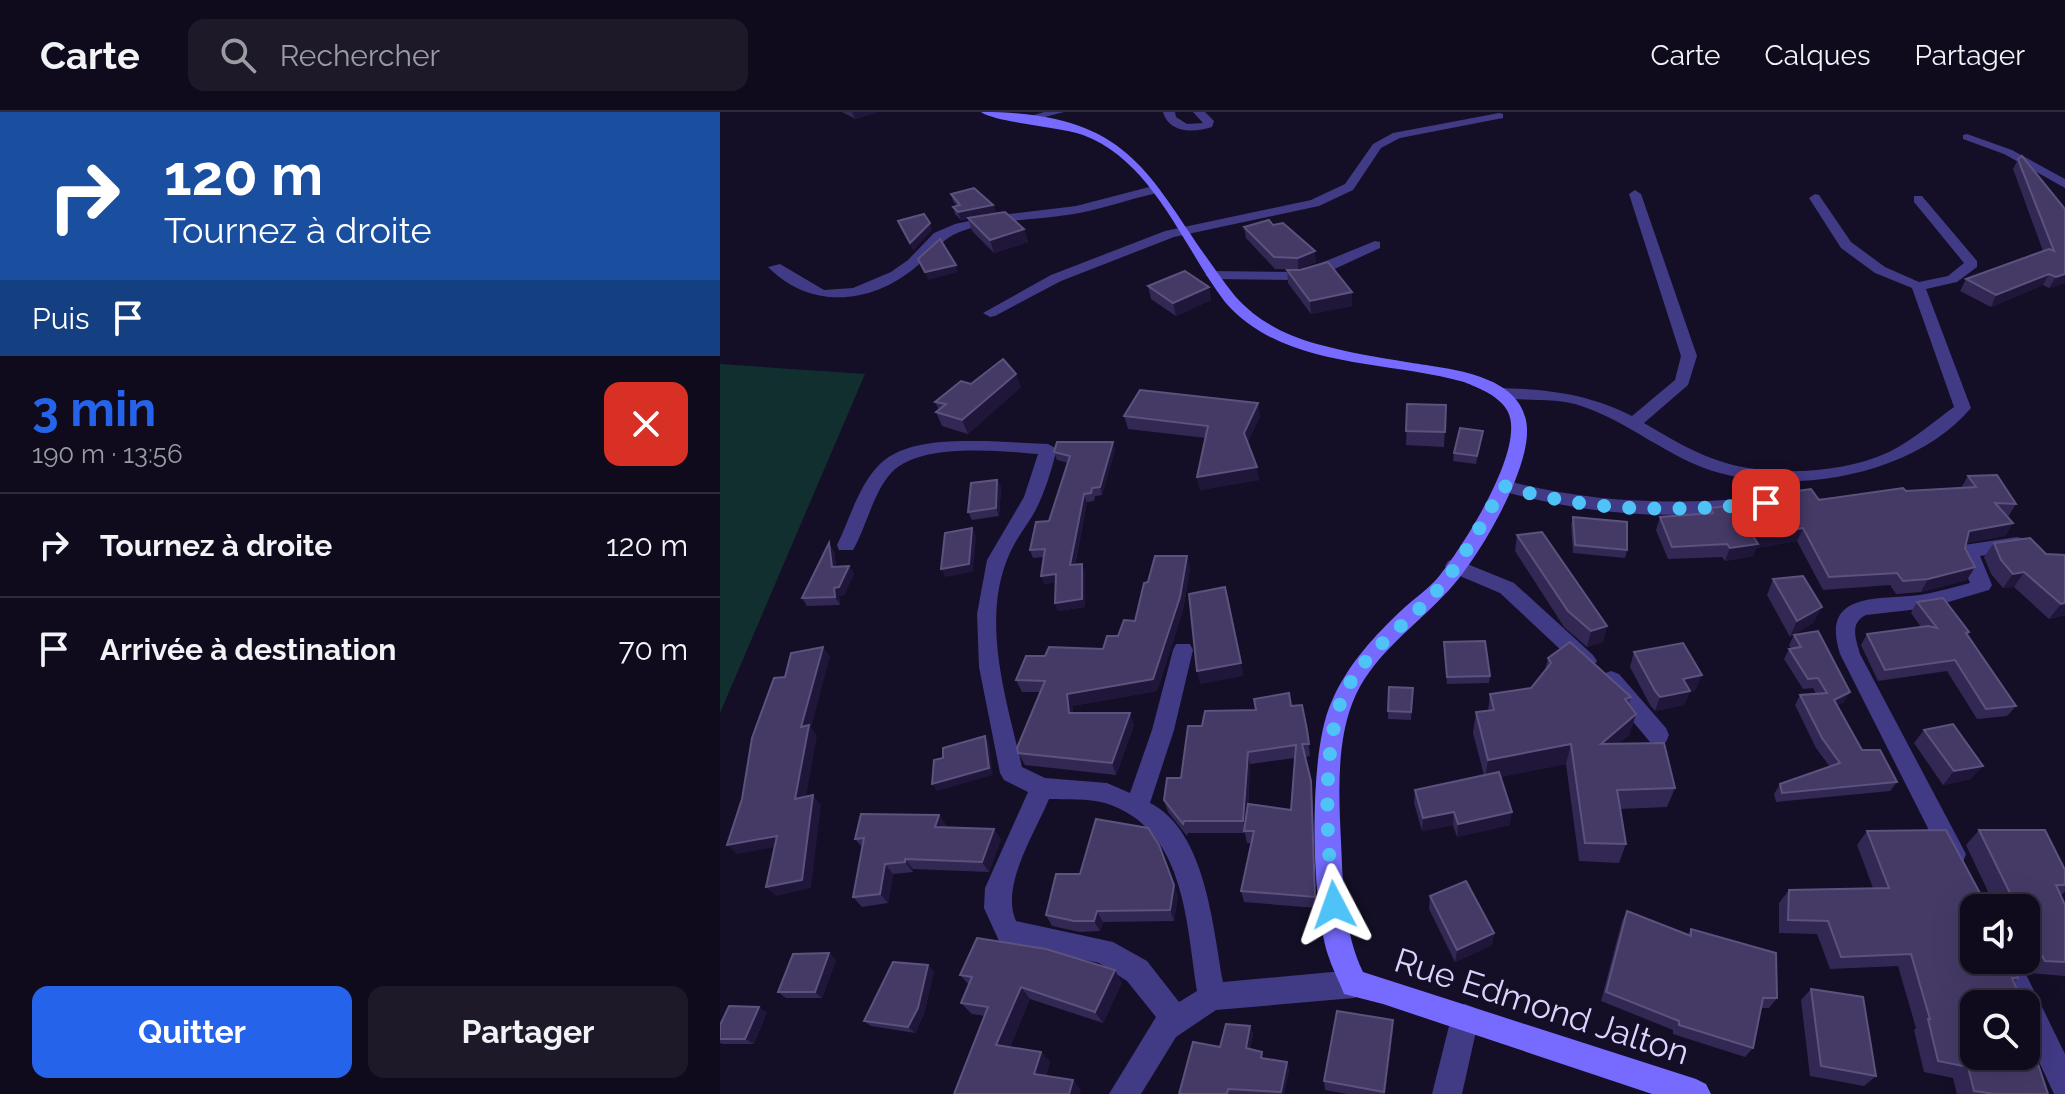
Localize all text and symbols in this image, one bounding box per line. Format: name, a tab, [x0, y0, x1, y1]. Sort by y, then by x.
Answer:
search box	[188, 19, 748, 91]
text: Carte	[40, 33, 140, 78]
icon: search	[216, 33, 260, 77]
text: Rechercher	[280, 38, 440, 73]
text: Carte	[1651, 39, 1720, 72]
text: Calques	[1764, 39, 1870, 72]
text: Partager	[1914, 39, 2025, 72]
text: 120 m	[164, 142, 323, 208]
icon: right	[32, 144, 136, 248]
text: Tournez à droite	[164, 209, 432, 251]
icon: arrive	[106, 296, 150, 340]
text: Puis	[32, 301, 90, 336]
text: 3 min	[32, 381, 156, 437]
button: close	[604, 382, 688, 466]
text: 190 m · 13:56	[32, 439, 183, 469]
pin	[1732, 469, 1800, 537]
icon: arrive	[1744, 481, 1788, 525]
icon: right	[32, 523, 76, 567]
text: Tournez à droite	[100, 528, 332, 563]
text: 120 m	[606, 528, 688, 563]
icon: arrive	[32, 627, 76, 671]
text: Arrivée à destination	[100, 632, 396, 667]
text: 70 m	[618, 632, 688, 667]
position arrow	[1292, 863, 1376, 947]
map controls	[1960, 894, 2040, 1070]
button: sound	[1960, 894, 2040, 974]
street label: Rue Edmond Jalton	[1390, 939, 1694, 1073]
button: Quitter	[32, 986, 352, 1078]
button: Partager	[368, 986, 688, 1078]
button: search	[1960, 990, 2040, 1070]

